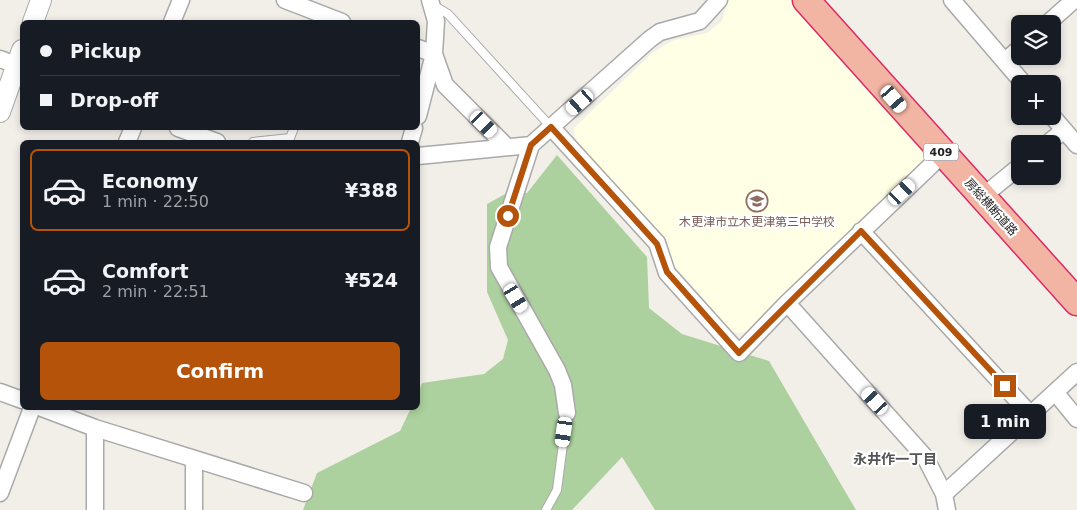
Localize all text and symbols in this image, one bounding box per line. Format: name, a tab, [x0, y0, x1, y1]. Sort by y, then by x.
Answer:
map controls	[1011, 15, 1061, 185]
button: layers	[1011, 15, 1061, 65]
text: Pickup	[70, 40, 141, 62]
button: +	[1011, 75, 1061, 125]
car	[878, 83, 909, 115]
car	[563, 86, 596, 118]
text: Drop-off	[70, 89, 158, 111]
car	[468, 108, 499, 140]
button: −	[1011, 135, 1061, 185]
road number: 409	[924, 144, 958, 160]
icon: car	[42, 168, 87, 213]
text: Economy	[102, 170, 198, 192]
car	[885, 176, 918, 208]
street label: 房総横断道路	[962, 176, 1020, 238]
text: ¥388	[345, 179, 398, 201]
school or university icon: 木更津市立木更津第三中学校	[745, 189, 769, 213]
text: 1 min · 22:50	[102, 192, 209, 211]
route start	[497, 205, 519, 227]
place label: 木更津市立木更津第三中学校	[679, 215, 835, 229]
icon: car	[42, 258, 87, 303]
text: Comfort	[102, 260, 189, 282]
text: ¥524	[345, 269, 398, 291]
car	[501, 281, 530, 315]
text: 2 min · 22:51	[102, 282, 209, 301]
button: Confirm	[40, 342, 400, 400]
route end	[994, 375, 1016, 397]
car	[859, 385, 890, 417]
callout: 1 min	[964, 404, 1046, 438]
text: 1 min	[980, 412, 1030, 431]
car	[554, 416, 573, 448]
district label: 永井作一丁目	[853, 451, 937, 467]

